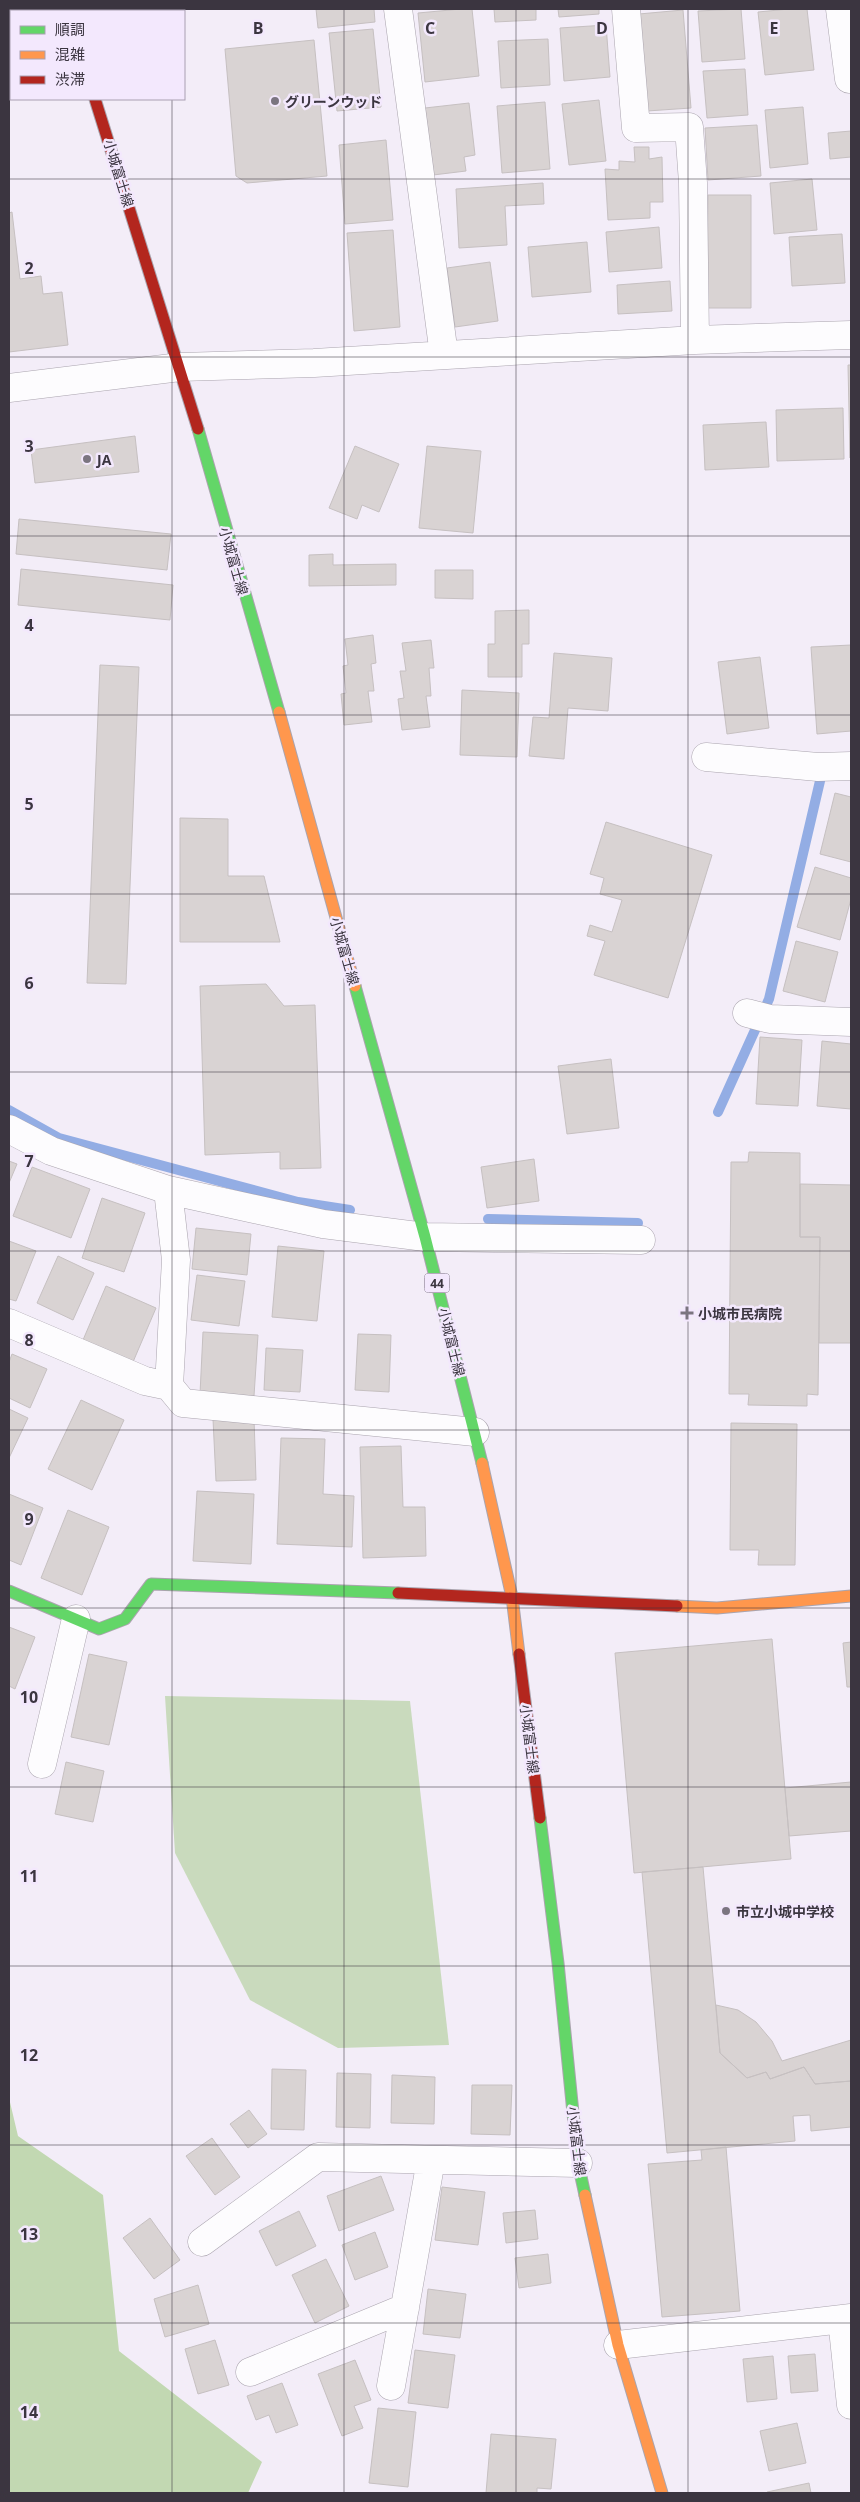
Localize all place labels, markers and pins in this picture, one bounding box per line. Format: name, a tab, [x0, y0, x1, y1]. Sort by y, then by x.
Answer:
place label: グリーンウッド	[285, 92, 382, 111]
marker: グリーンウッド	[269, 95, 281, 107]
place label: JA	[95, 450, 112, 469]
marker: JA	[81, 453, 93, 465]
place label: 小城市民病院	[698, 1304, 782, 1323]
marker: 小城市民病院	[680, 1306, 694, 1320]
place label: 市立小城中学校	[736, 1902, 834, 1921]
marker: 市立小城中学校	[720, 1905, 732, 1917]

